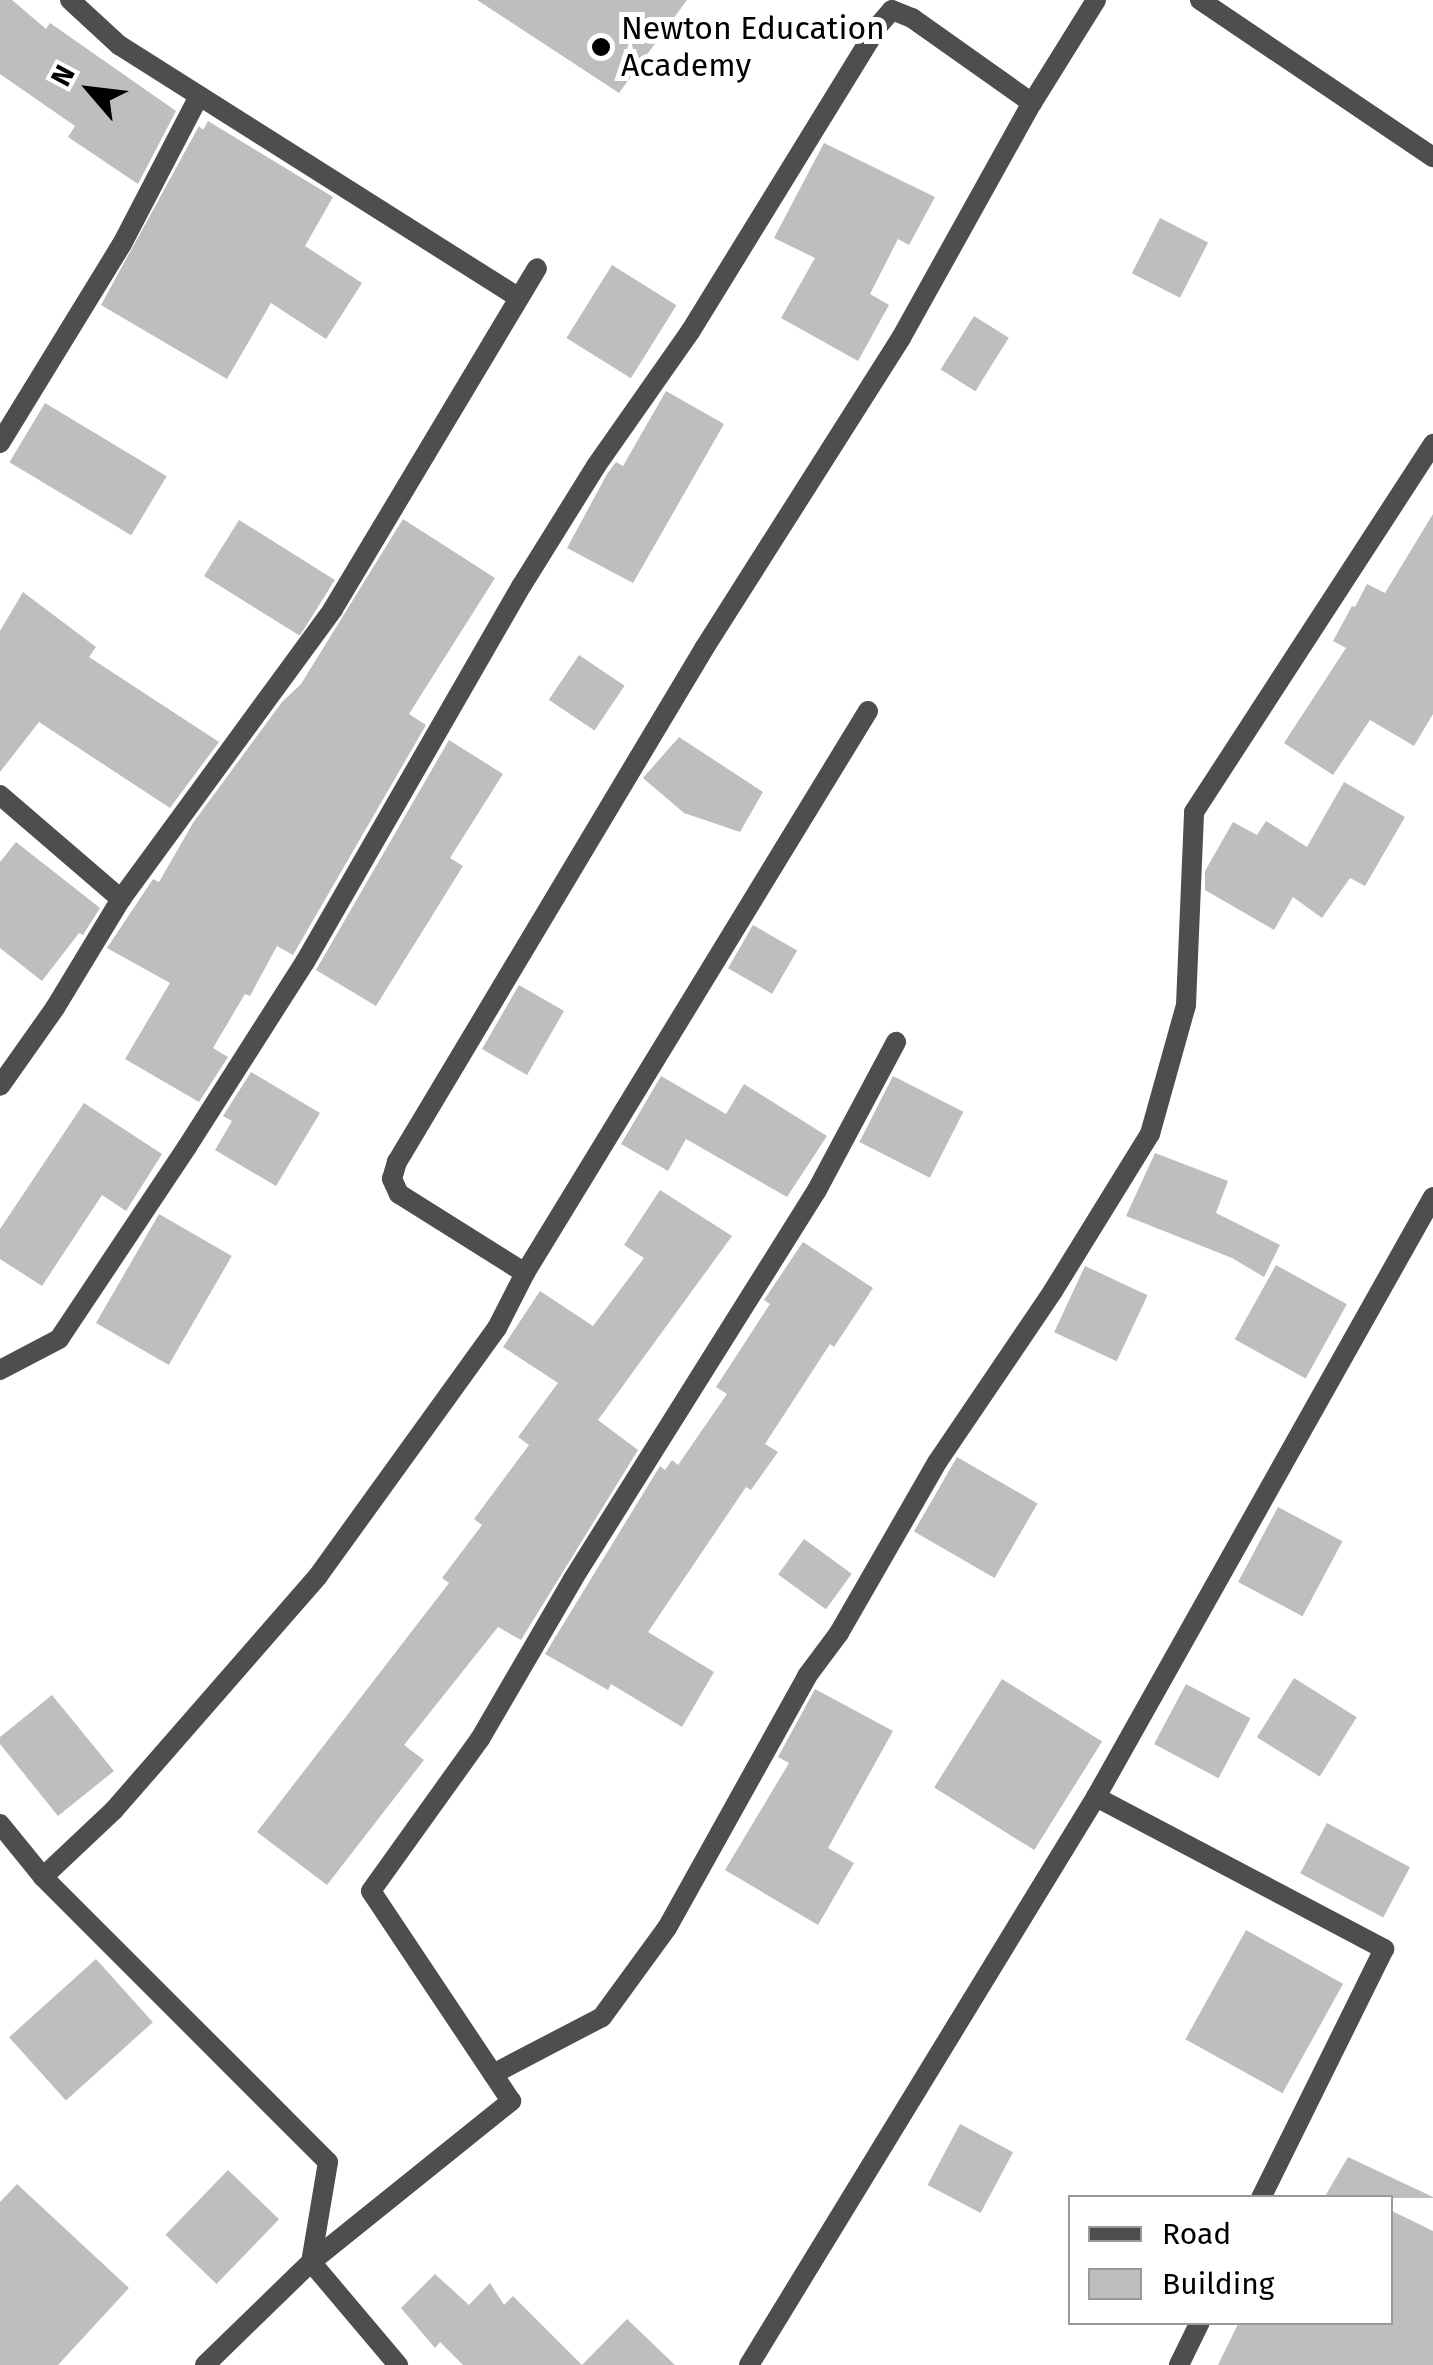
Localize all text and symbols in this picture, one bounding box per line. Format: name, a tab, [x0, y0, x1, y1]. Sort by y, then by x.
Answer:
place label: Newton Education Academy	[621, 10, 885, 85]
marker: Newton Education Academy	[590, 36, 612, 58]
north arrow	[40, 40, 140, 140]
text: N	[44, 60, 82, 92]
legend	[1068, 2195, 1393, 2325]
text: Road	[1162, 2216, 1231, 2252]
text: Building	[1162, 2266, 1274, 2302]

